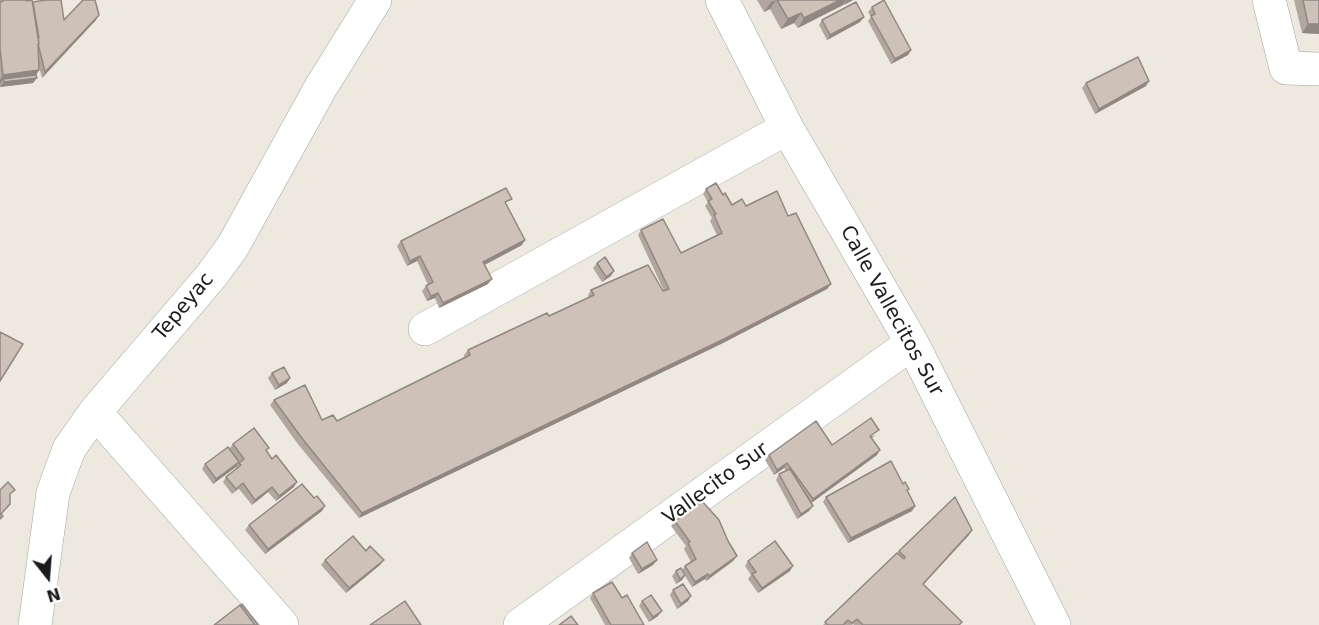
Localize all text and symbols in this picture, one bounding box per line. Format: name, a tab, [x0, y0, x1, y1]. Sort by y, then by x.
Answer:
street label: Calle Vallecitos Sur	[834, 222, 948, 400]
street label: Tepeyac	[149, 268, 219, 346]
street label: Vallecito Sur	[659, 438, 773, 530]
north arrow	[18, 547, 78, 607]
text: N	[44, 584, 63, 606]

